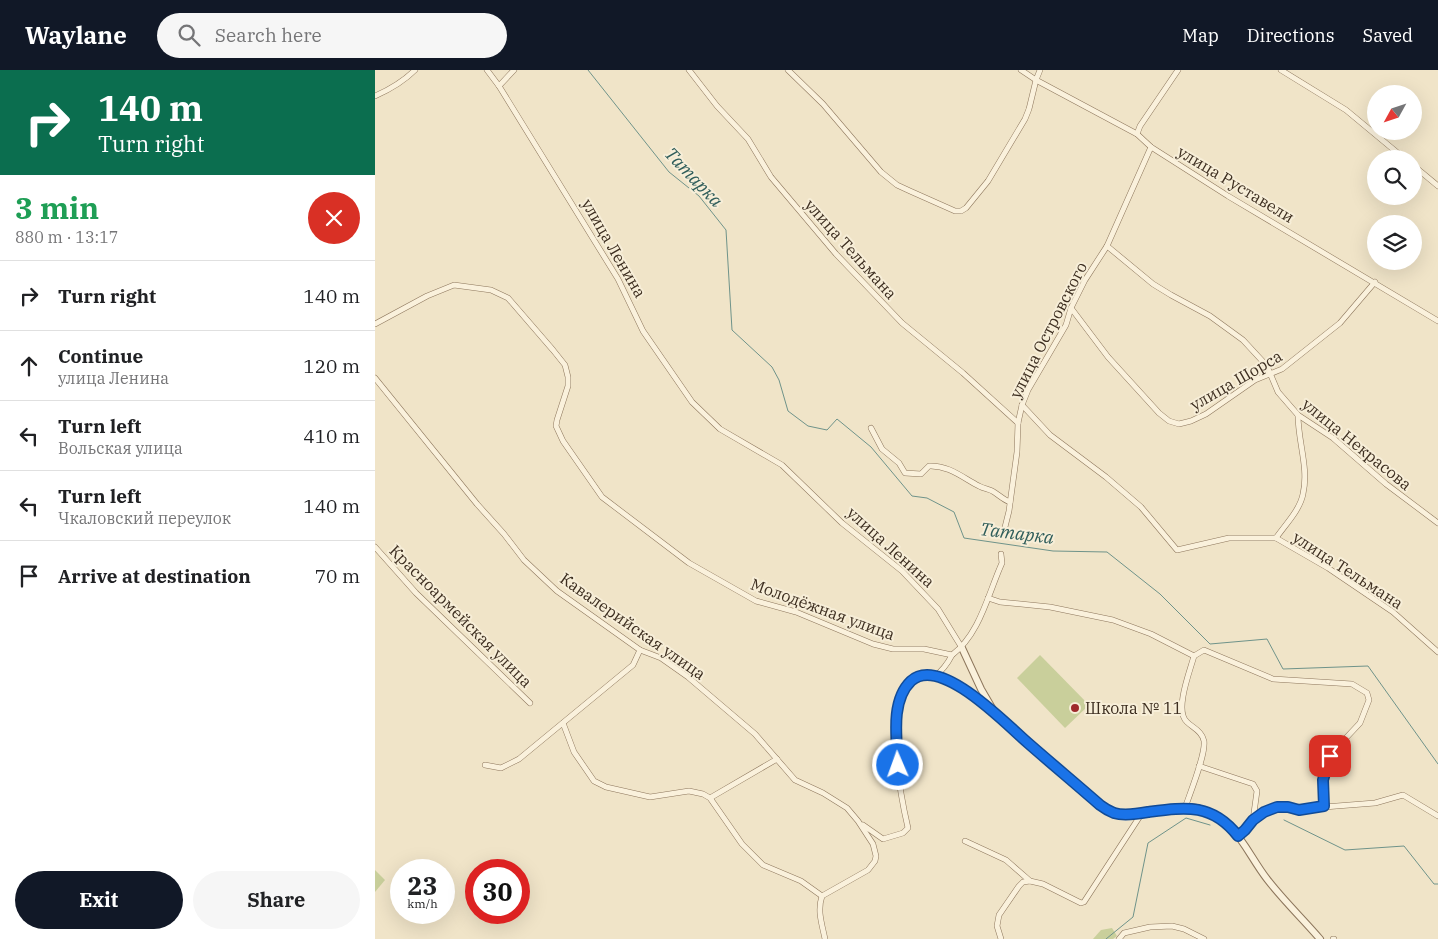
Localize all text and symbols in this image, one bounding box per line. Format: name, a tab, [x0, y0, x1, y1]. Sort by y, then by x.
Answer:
search box	[157, 13, 507, 58]
text: Waylane	[25, 19, 127, 51]
icon: search	[175, 21, 203, 49]
text: Search here	[215, 23, 322, 47]
text: Map	[1182, 24, 1219, 47]
text: Directions	[1247, 24, 1335, 47]
text: Saved	[1363, 24, 1413, 47]
text: 140 m	[98, 85, 203, 131]
north arrow	[1367, 85, 1423, 140]
map controls	[1367, 85, 1422, 270]
icon: right	[15, 90, 80, 155]
text: Turn right	[98, 129, 205, 158]
street label: улица Руставели	[1174, 141, 1298, 227]
water label: Татарка	[660, 142, 728, 212]
button: search	[1367, 150, 1422, 205]
text: 3 min	[15, 188, 99, 227]
button: close	[308, 192, 360, 244]
street label: улица Ленина	[578, 195, 651, 301]
street label: улица Тельмана	[801, 195, 901, 303]
button: layers	[1367, 215, 1422, 270]
text: 880 m · 13:17	[15, 227, 118, 247]
street label: улица Островского	[1005, 258, 1091, 402]
icon: right	[15, 282, 43, 310]
text: Turn right	[58, 284, 156, 308]
text: 140 m	[303, 284, 360, 308]
text: Continue	[58, 344, 143, 368]
street label: улица Щорса	[1186, 345, 1286, 414]
icon: ahead	[15, 352, 43, 380]
text: 120 m	[303, 354, 360, 378]
text: улица Ленина	[58, 368, 169, 388]
street label: улица Некрасова	[1298, 394, 1416, 494]
text: Turn left	[58, 414, 141, 438]
icon: left	[15, 422, 43, 450]
text: 410 m	[303, 424, 360, 448]
text: Вольская улица	[58, 438, 183, 458]
text: Turn left	[58, 484, 141, 508]
icon: left	[15, 492, 43, 520]
text: 140 m	[303, 494, 360, 518]
street label: улица Ленина	[843, 502, 939, 592]
text: Чкаловский переулок	[58, 508, 231, 528]
water label: Татарка	[979, 517, 1055, 549]
street label: улица Тельмана	[1289, 527, 1407, 613]
street label: Красноармейская улица	[385, 540, 537, 692]
icon: arrive	[15, 562, 43, 590]
text: Arrive at destination	[58, 564, 251, 588]
text: 70 m	[315, 564, 360, 588]
street label: Кавалерийская улица	[556, 568, 710, 684]
street label: Молодёжная улица	[748, 574, 898, 644]
place label: Школа № 11	[1085, 698, 1182, 718]
marker: Школа № 11	[1069, 702, 1081, 714]
pin	[1309, 735, 1351, 777]
position arrow	[871, 738, 923, 790]
icon: arrive	[1316, 742, 1344, 770]
speed limit sign: 30	[465, 859, 530, 924]
text: 23	[407, 869, 438, 902]
button: Exit	[15, 871, 183, 929]
button: Share	[193, 871, 360, 929]
text: km/h	[407, 896, 438, 911]

